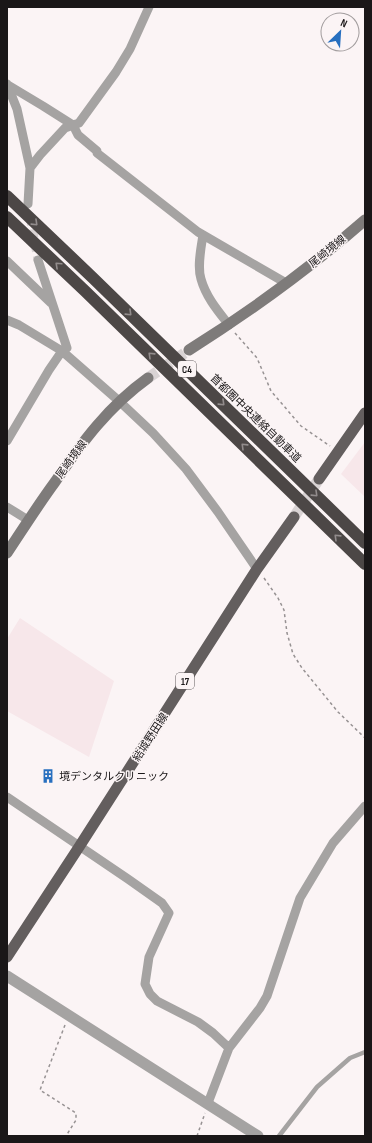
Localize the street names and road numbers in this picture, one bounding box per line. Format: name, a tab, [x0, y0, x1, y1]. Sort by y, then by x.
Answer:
street label: 尾崎境線	[306, 232, 349, 270]
road number: C4	[178, 361, 196, 377]
street label: 首都圏中央連絡自動車道	[208, 372, 304, 465]
street label: 尾崎境線	[53, 438, 90, 481]
road number: 17	[176, 673, 194, 689]
street label: 結城野田線	[130, 711, 171, 764]

